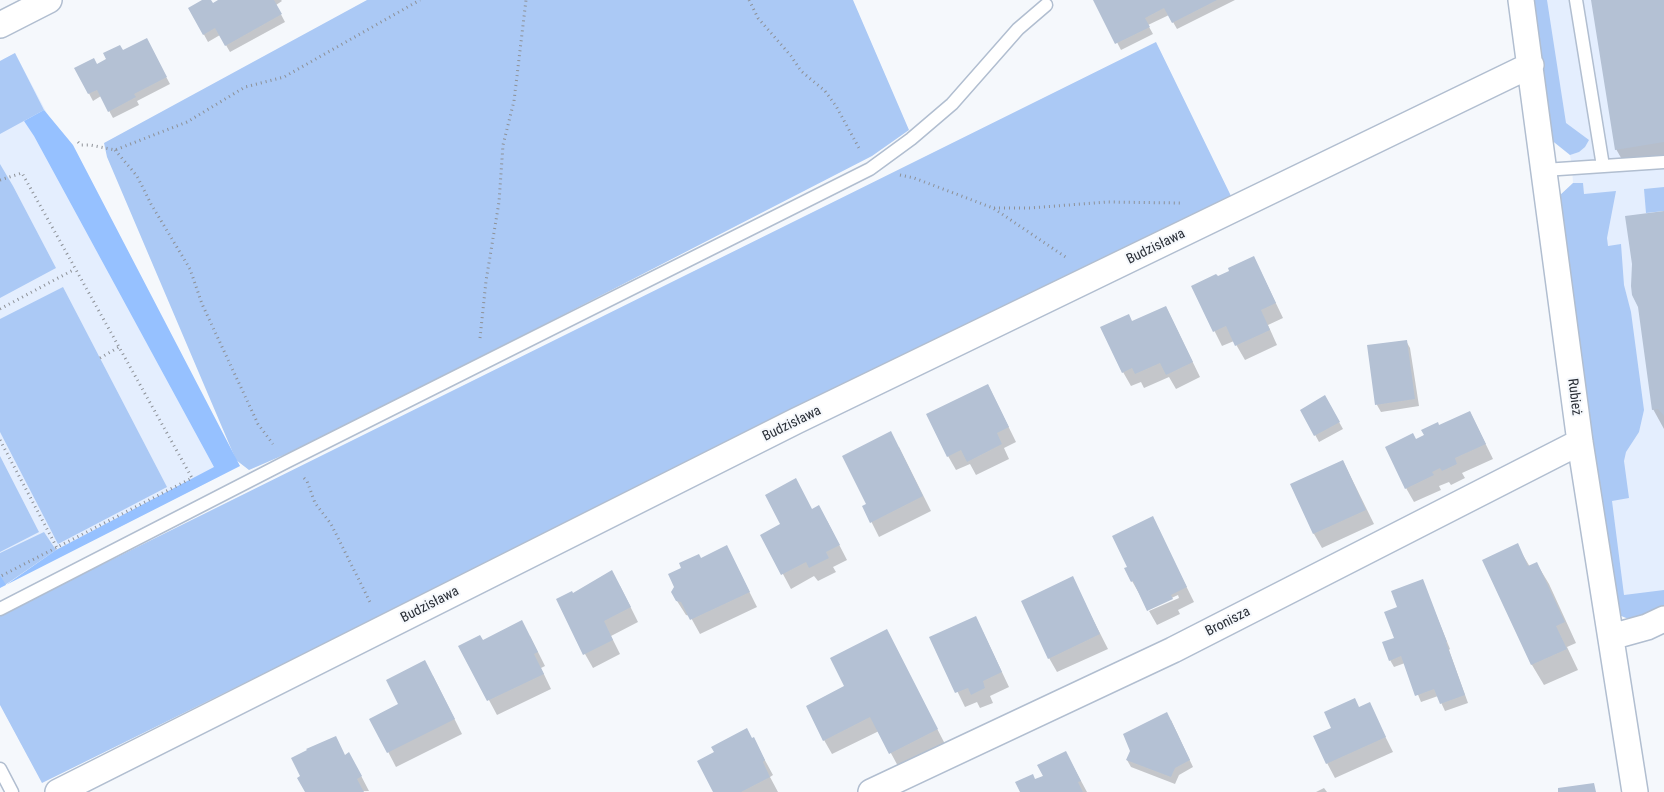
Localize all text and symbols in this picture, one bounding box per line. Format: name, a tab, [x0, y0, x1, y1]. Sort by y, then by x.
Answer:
street label: Budzisława	[1124, 226, 1188, 268]
street label: Rubież	[1563, 378, 1585, 416]
street label: Budzisława	[760, 403, 824, 445]
street label: Budzisława	[398, 583, 462, 627]
street label: Bronisza	[1203, 604, 1253, 640]

